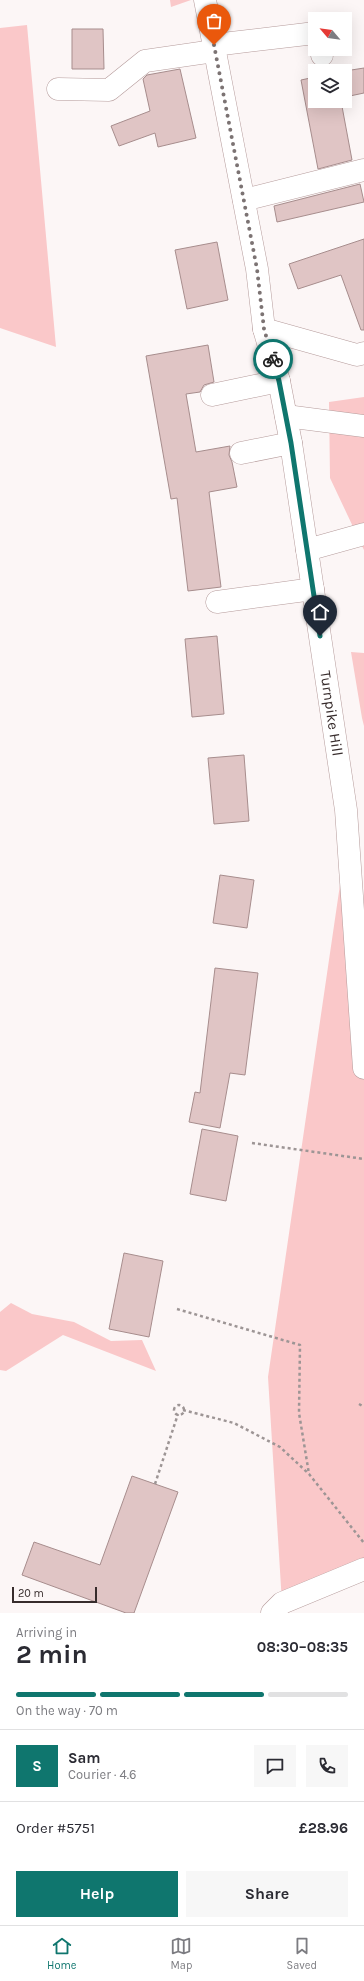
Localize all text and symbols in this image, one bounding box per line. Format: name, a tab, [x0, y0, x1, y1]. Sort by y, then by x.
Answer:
pin	[197, 4, 231, 45]
icon: bag	[203, 10, 225, 32]
north arrow	[308, 12, 352, 56]
map controls	[308, 12, 352, 108]
button: layers	[308, 64, 352, 108]
courier	[253, 339, 293, 379]
icon: bike	[262, 348, 284, 370]
pin	[303, 595, 337, 636]
icon: home	[309, 601, 331, 623]
street label: Turnpike Hill	[316, 669, 347, 757]
scale bar	[12, 1585, 97, 1604]
text: 20 m	[18, 1587, 44, 1600]
text: Arriving in	[16, 1625, 77, 1640]
text: 08:30–08:35	[257, 1638, 348, 1656]
text: 2 min	[16, 1639, 88, 1670]
text: On the way · 70 m	[16, 1703, 118, 1718]
button: chat	[254, 1745, 296, 1787]
button: phone	[306, 1745, 348, 1787]
text: Sam	[68, 1749, 101, 1767]
text: S	[32, 1757, 42, 1775]
text: Courier · 4.6	[68, 1767, 136, 1782]
text: Order #5751	[16, 1819, 95, 1837]
text: £28.96	[299, 1819, 348, 1837]
button: Help	[16, 1871, 178, 1917]
button: Share	[186, 1871, 348, 1917]
tab: Home	[47, 1935, 76, 1972]
tab: Map	[170, 1935, 192, 1972]
tab: Saved	[287, 1935, 317, 1972]

